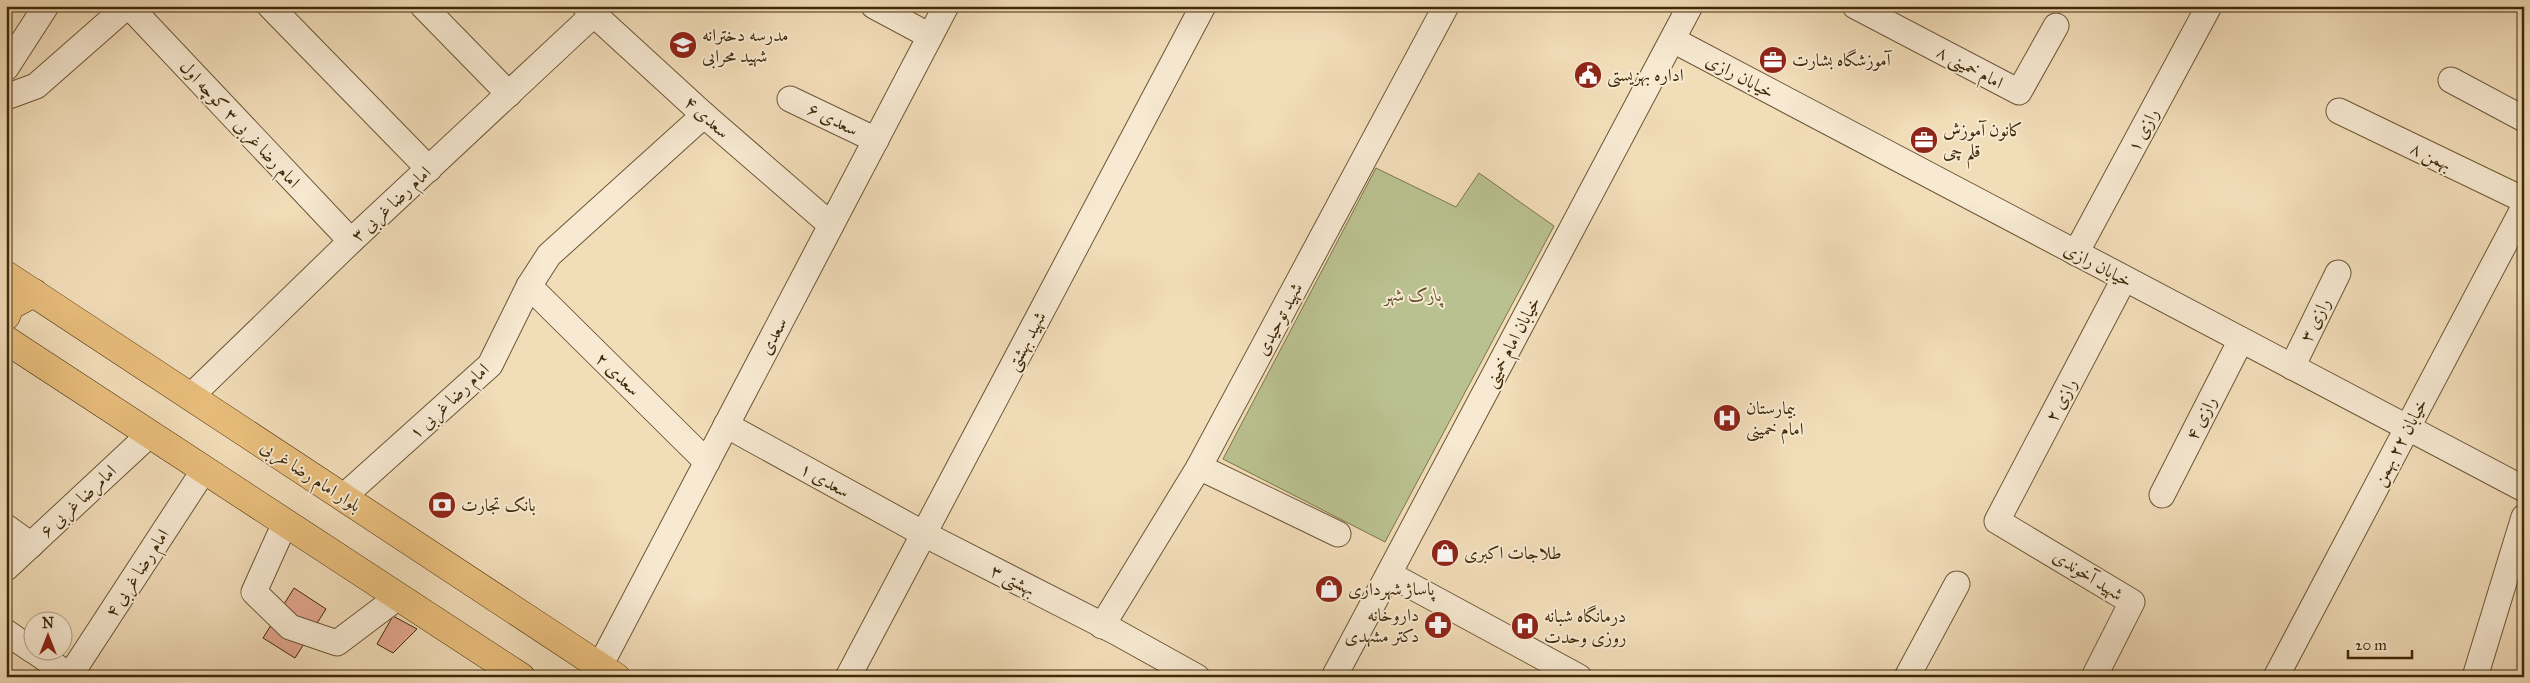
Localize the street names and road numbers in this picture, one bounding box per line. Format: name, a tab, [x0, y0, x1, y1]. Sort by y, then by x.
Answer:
street label: امام خمینی ۸	[1931, 40, 2007, 98]
street label: خیابان رازی	[1702, 49, 1778, 103]
street label: امام رضا غربی ۳ کوچه اول	[171, 56, 305, 196]
street label: سعدی ۴	[680, 91, 734, 143]
street label: سعدی ۶	[804, 97, 862, 141]
street label: رازی ۱	[2122, 104, 2164, 156]
street label: بهمن ۸	[2406, 137, 2455, 176]
street label: امام رضا غربی ۳	[347, 161, 439, 250]
street label: خیابان رازی	[2060, 238, 2136, 292]
street label: شهید توحیدی	[1251, 279, 1308, 360]
street label: خیابان امام خمینی	[1479, 293, 1550, 394]
street label: رازی ۳	[2295, 294, 2335, 346]
street label: شهید بهشتی	[1001, 308, 1053, 375]
street label: سعدی	[754, 314, 792, 358]
street label: سعدی ۲	[591, 348, 645, 400]
street label: امام رضا غربی ۱	[405, 358, 497, 447]
street label: رازی ۲	[2040, 374, 2082, 426]
street label: رازی ۴	[2181, 392, 2221, 444]
street label: خیابان ۲۲ بهمن	[2368, 394, 2433, 490]
street label: بلوار امام رضا غربی	[254, 435, 365, 521]
street label: سعدی ۱	[796, 457, 854, 503]
street label: امامرضا غربی ۶	[35, 460, 122, 543]
street label: امام رضا غربی ۴	[100, 525, 178, 624]
street label: شهید آخوندی	[2048, 545, 2127, 606]
street label: بهشتی ۳	[986, 559, 1039, 602]

